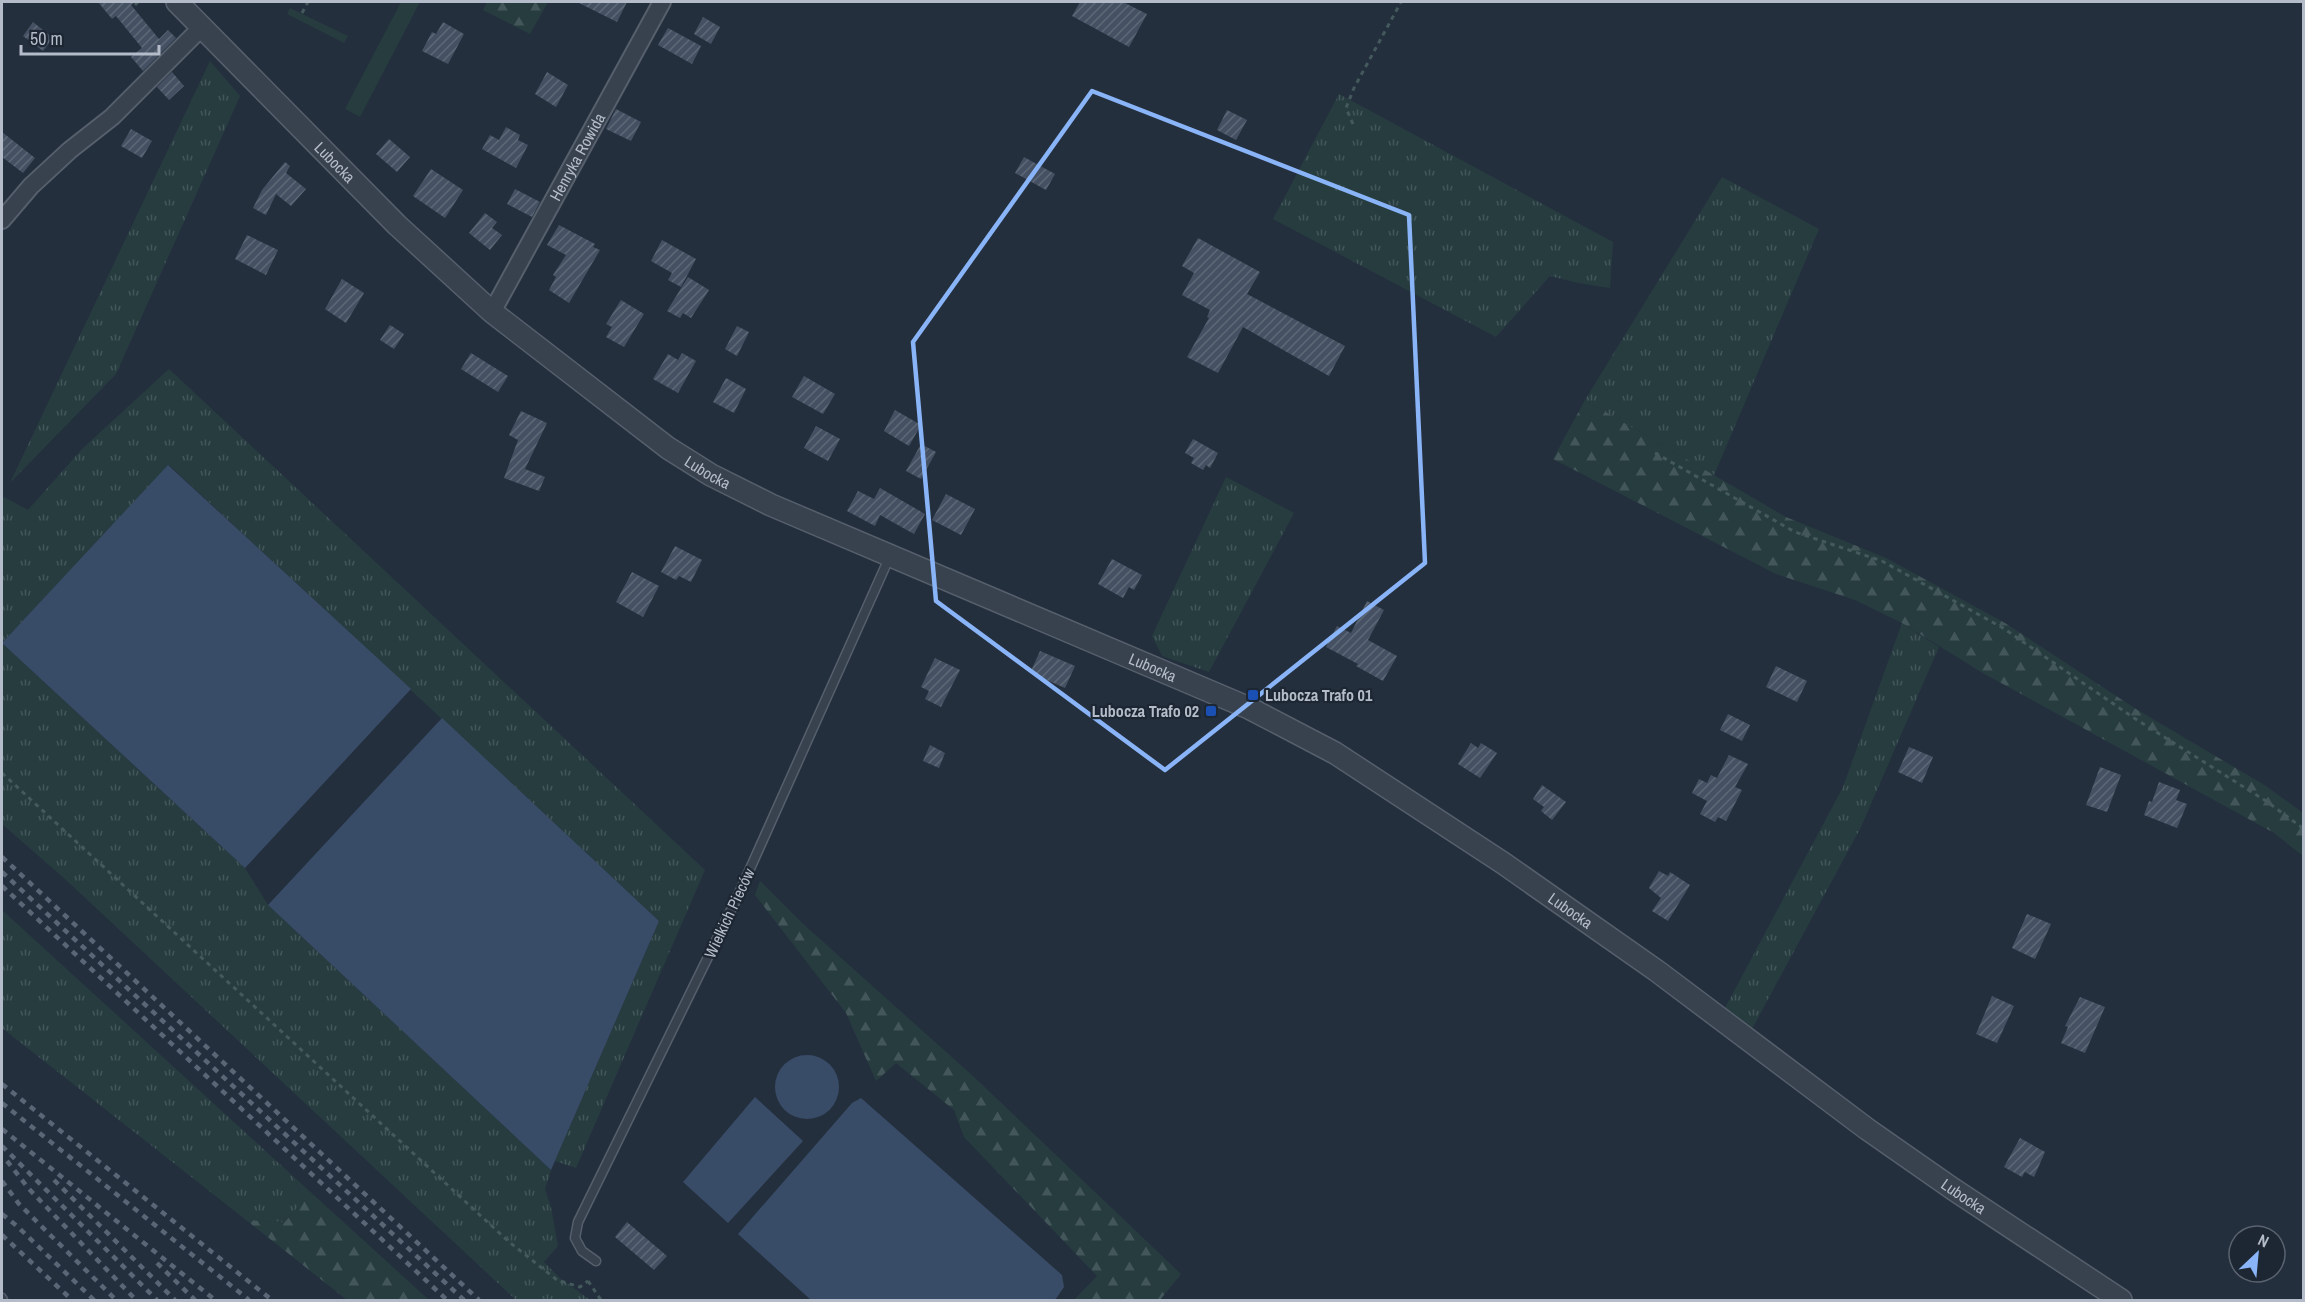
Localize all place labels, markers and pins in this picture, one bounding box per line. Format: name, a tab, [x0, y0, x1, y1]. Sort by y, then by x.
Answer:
place label: Lubocza Trafo 01	[1265, 684, 1373, 706]
marker: Lubocza Trafo 01	[1246, 688, 1260, 702]
place label: Lubocza Trafo 02	[1092, 700, 1199, 722]
marker: Lubocza Trafo 02	[1204, 704, 1218, 718]

